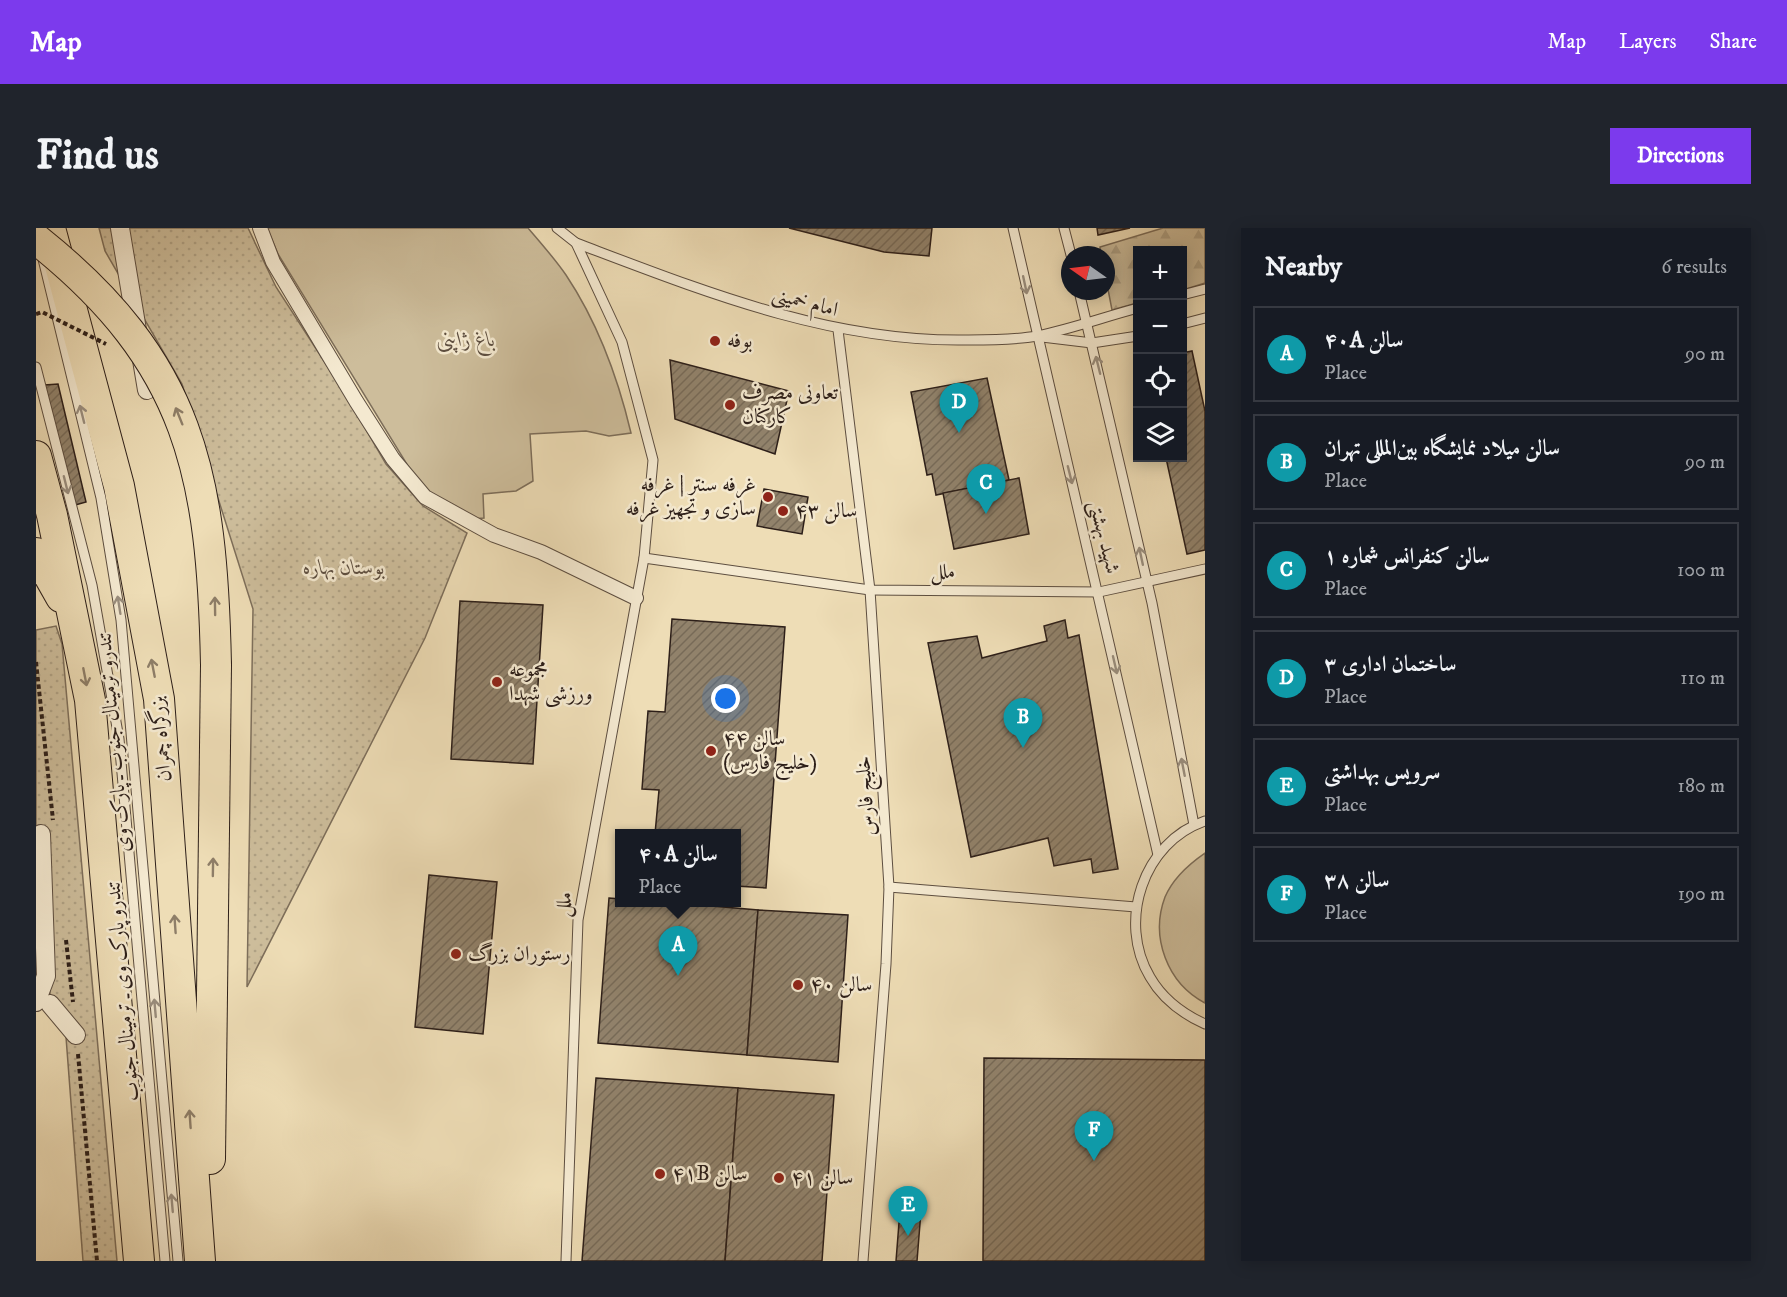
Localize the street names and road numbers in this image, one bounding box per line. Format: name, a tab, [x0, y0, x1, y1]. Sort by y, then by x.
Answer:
street label: امام خمینی	[768, 281, 841, 327]
street label: شهید بهشتی	[1081, 498, 1126, 577]
street label: ملل	[930, 559, 956, 585]
street label: تندرو ترمینال جنوب ـ پارک وی	[91, 631, 138, 853]
street label: بزرگراه چمران	[142, 695, 178, 783]
street label: خلیج فارس	[850, 755, 887, 837]
street label: تندرو پارک وی ـ ترمینال جنوب	[100, 880, 147, 1102]
street label: ملل	[549, 890, 579, 918]

